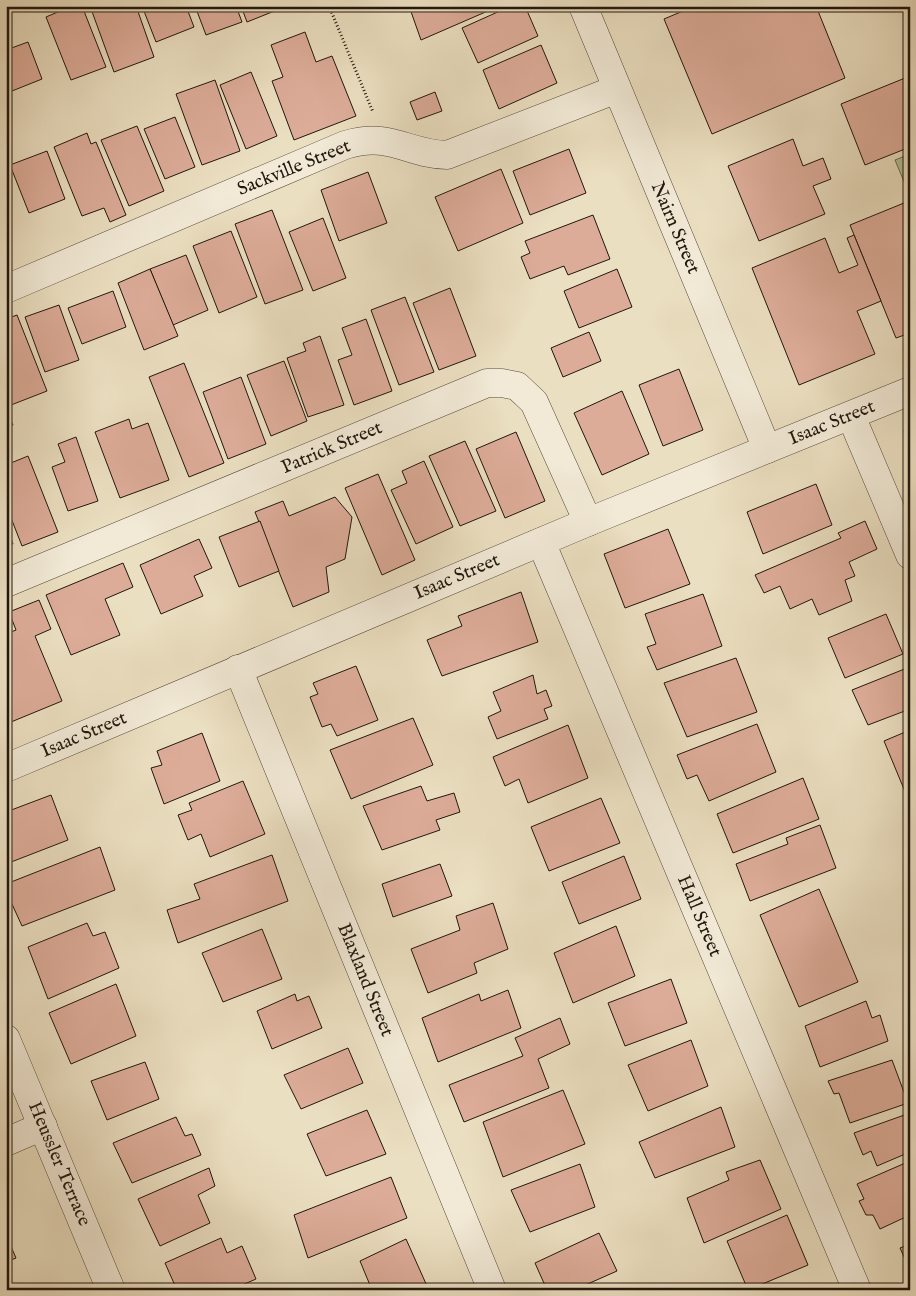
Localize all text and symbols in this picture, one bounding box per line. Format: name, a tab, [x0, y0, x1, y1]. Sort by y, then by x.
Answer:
street label: Sackville Street	[234, 134, 355, 202]
street label: Nairn Street	[645, 178, 705, 278]
street label: Isaac Street	[785, 395, 879, 451]
street label: Patrick Street	[278, 416, 386, 480]
street label: Isaac Street	[411, 548, 504, 606]
street label: Isaac Street	[38, 706, 131, 764]
street label: Hall Street	[671, 872, 727, 961]
street label: Blaxland Street	[331, 920, 399, 1041]
street label: Heussler Terrace	[22, 1098, 96, 1230]

